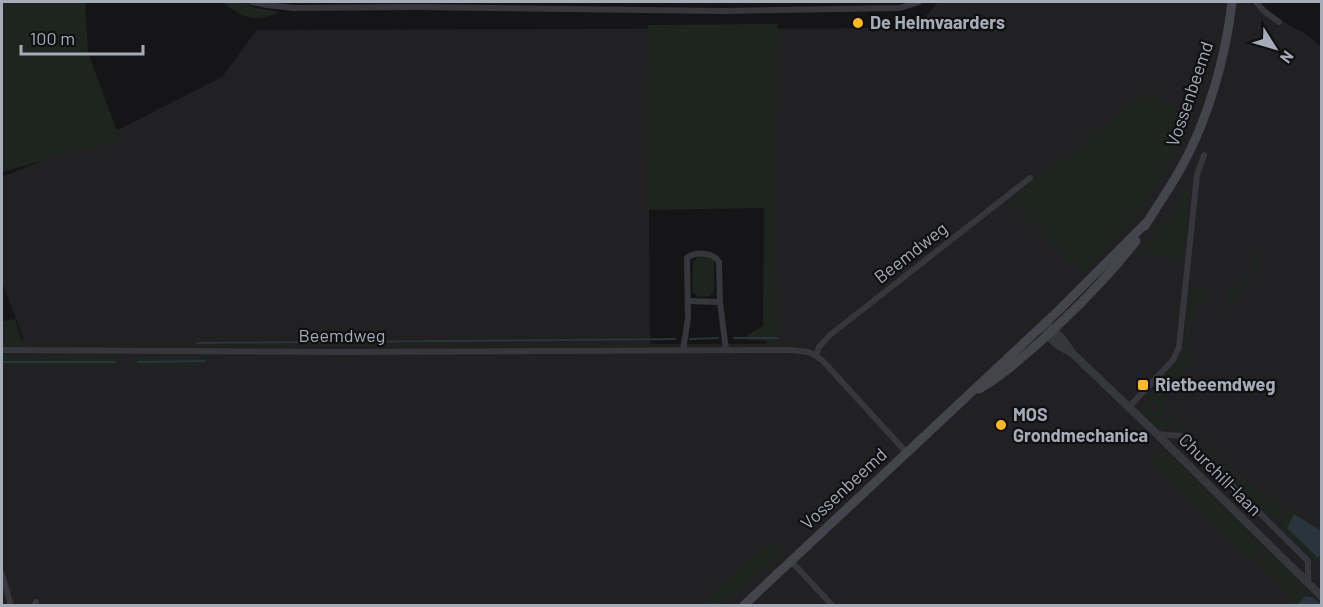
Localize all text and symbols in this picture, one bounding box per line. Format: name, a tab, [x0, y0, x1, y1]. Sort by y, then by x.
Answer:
place label: De Helmvaarders	[870, 11, 1005, 33]
marker: De Helmvaarders	[851, 16, 865, 30]
scale bar	[21, 18, 142, 56]
north arrow	[1245, 18, 1305, 78]
text: 100 m	[30, 27, 75, 49]
street label: Vossenbeemd	[1161, 38, 1217, 149]
text: N	[1277, 47, 1298, 67]
street label: Beemdweg	[869, 217, 951, 288]
street label: Beemdweg	[299, 324, 385, 346]
place label: Rietbeemdweg	[1155, 373, 1275, 395]
marker: Rietbeemdweg	[1136, 378, 1150, 392]
place label: MOS Grondmechanica	[1013, 403, 1148, 446]
marker: MOS Grondmechanica	[994, 418, 1008, 432]
street label: Churchill-laan	[1175, 428, 1267, 520]
street label: Vossenbeemd	[796, 443, 891, 534]

